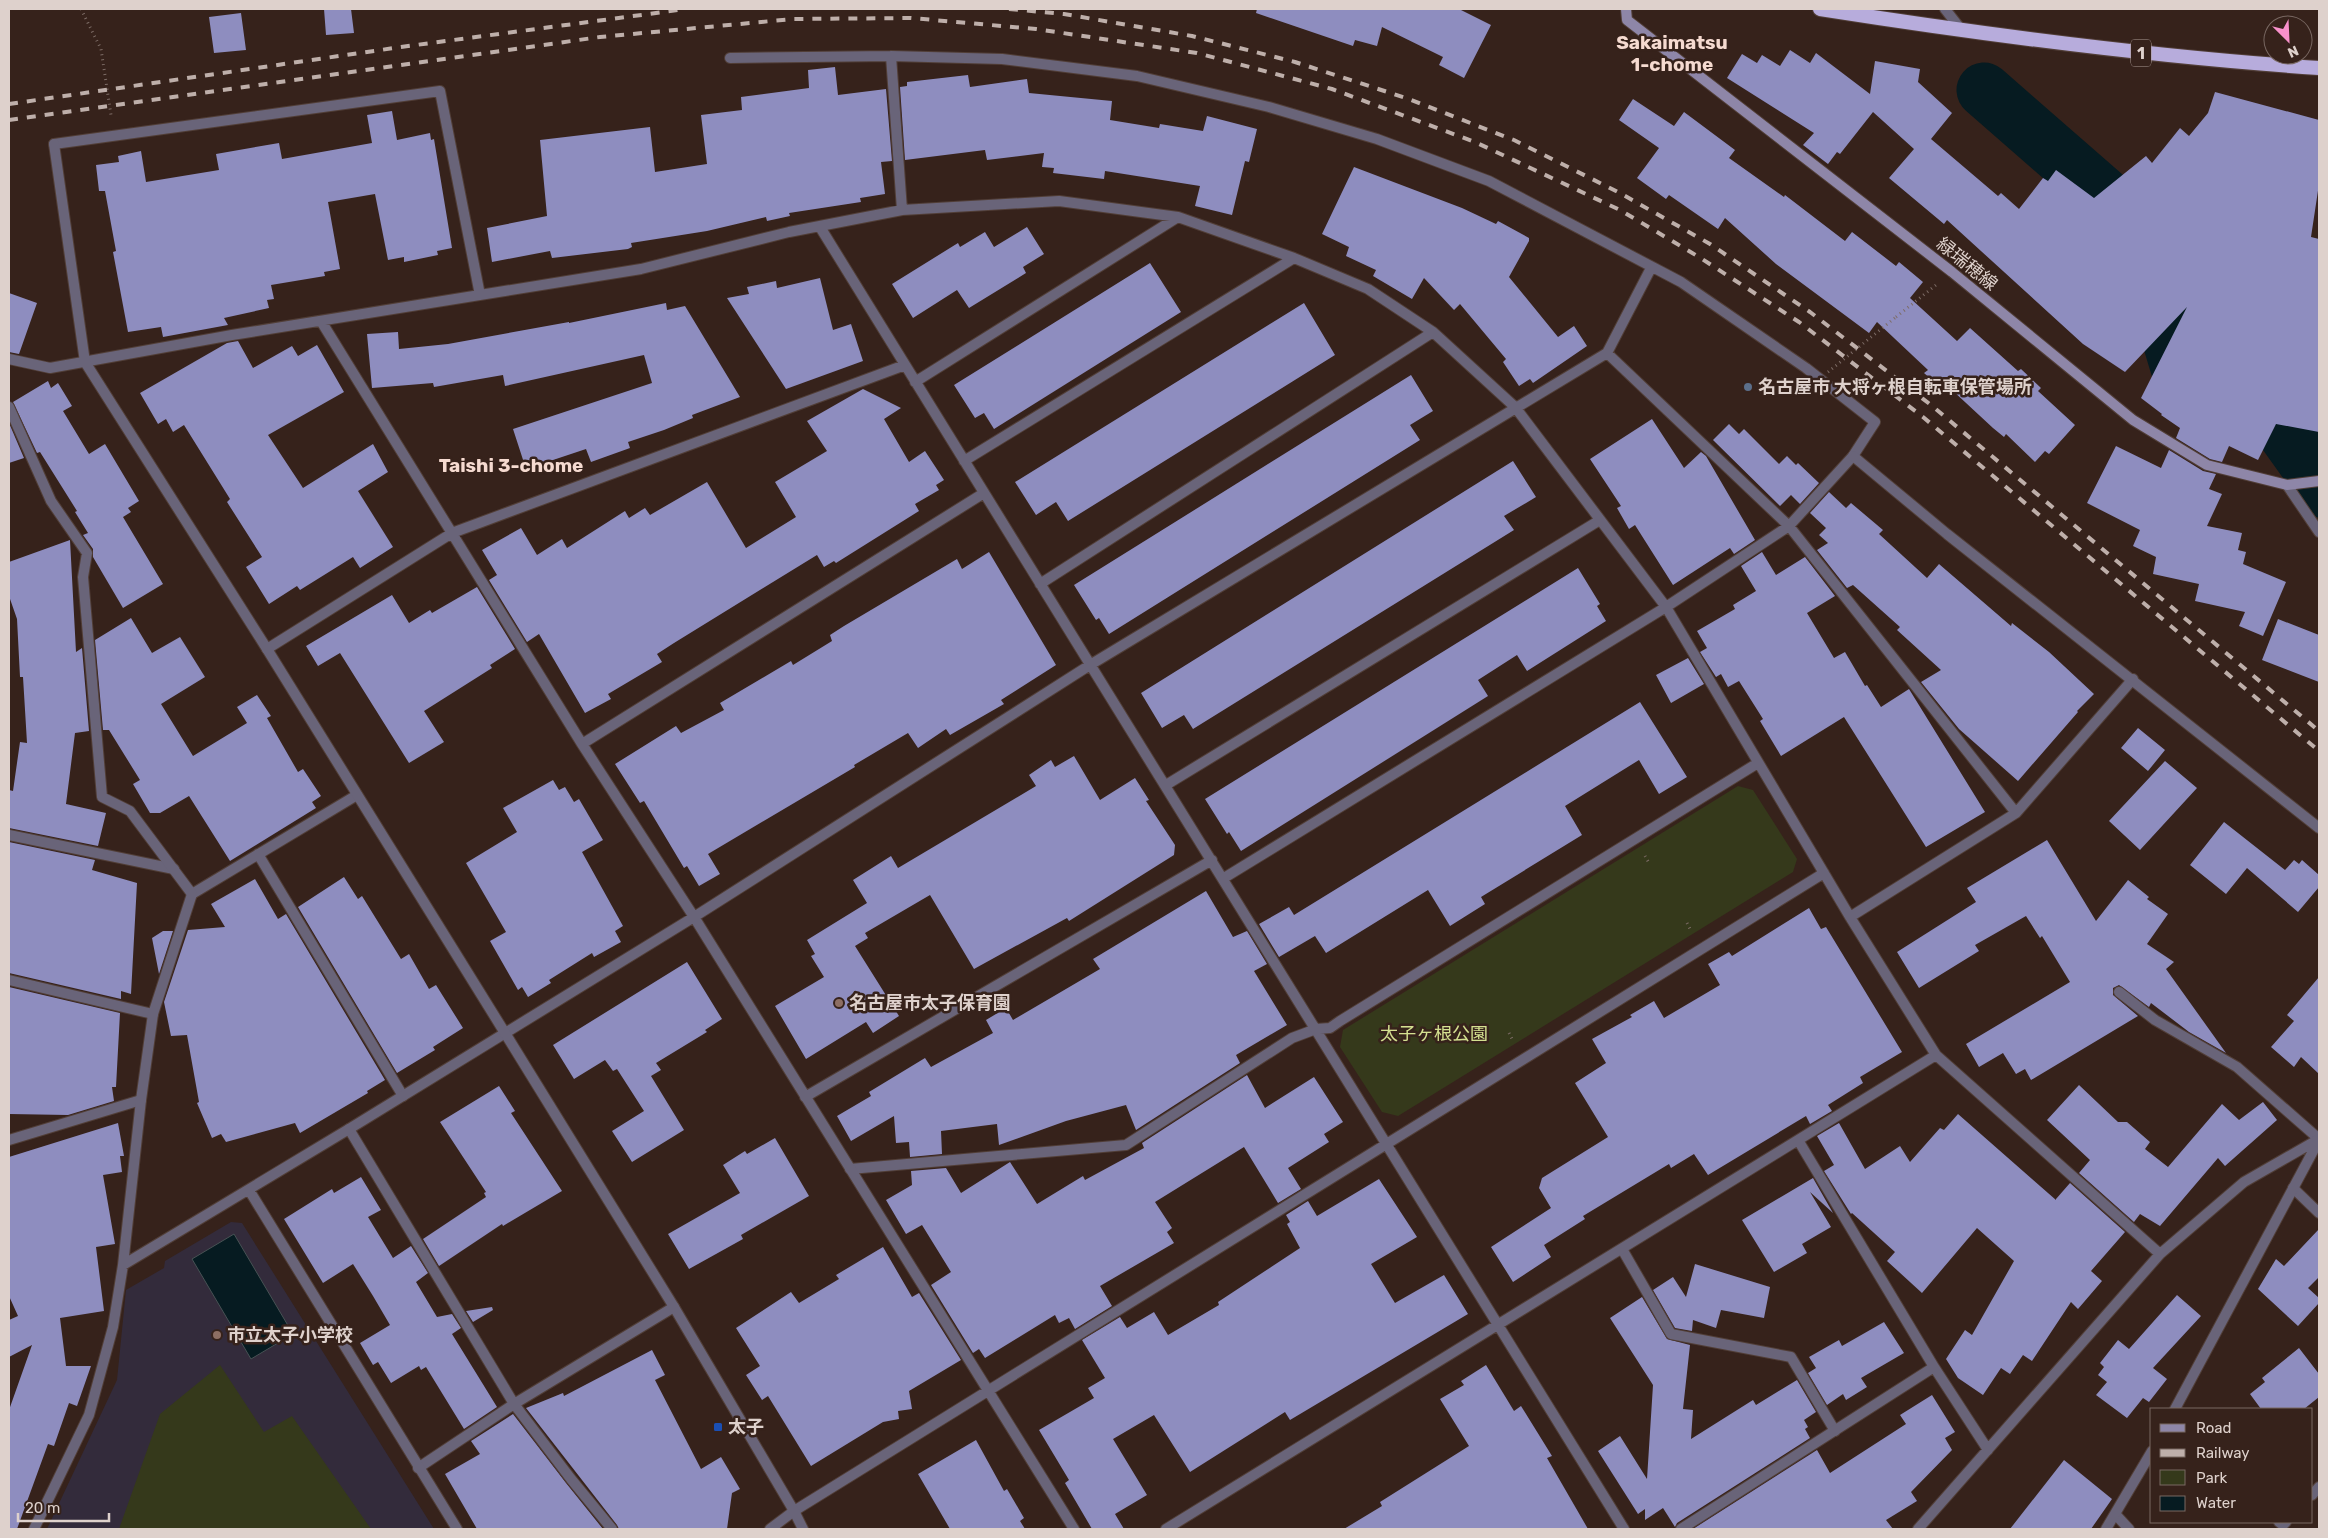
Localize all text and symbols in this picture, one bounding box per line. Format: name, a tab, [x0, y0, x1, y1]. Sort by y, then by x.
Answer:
north arrow	[2263, 15, 2313, 65]
district label: Sakaimatsu 1-chome	[1616, 31, 1728, 76]
road number: 1	[2131, 40, 2151, 66]
text: N	[2285, 42, 2301, 61]
street label: 緑瑞穂線	[1932, 233, 2002, 295]
place label: 名古屋市 大将ヶ根自転車保管場所	[1758, 376, 2032, 398]
marker: 名古屋市 大将ヶ根自転車保管場所	[1742, 381, 1754, 393]
district label: Taishi 3-chome	[439, 454, 583, 477]
place label: 名古屋市太子保育園	[849, 992, 1011, 1014]
marker: 名古屋市太子保育園	[833, 997, 845, 1009]
park label: 太子ヶ根公園	[1380, 1023, 1488, 1045]
place label: 市立太子小学校	[227, 1324, 353, 1346]
marker: 市立太子小学校	[211, 1329, 223, 1341]
legend	[2150, 1408, 2313, 1523]
place label: 太子	[728, 1416, 764, 1438]
text: Road	[2196, 1419, 2232, 1437]
marker: 太子	[712, 1421, 724, 1433]
text: Railway	[2196, 1444, 2250, 1462]
text: Park	[2196, 1469, 2227, 1487]
scale bar	[18, 1490, 109, 1522]
text: Water	[2196, 1494, 2236, 1512]
text: 20 m	[25, 1499, 60, 1517]

